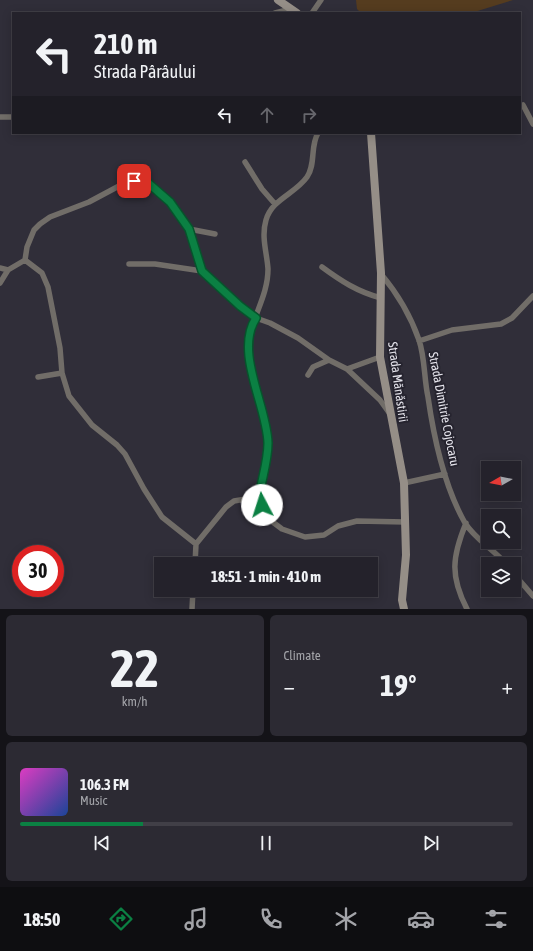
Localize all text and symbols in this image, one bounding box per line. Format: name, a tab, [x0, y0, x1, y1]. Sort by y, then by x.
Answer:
icon: left	[28, 28, 80, 80]
text: 210 m	[94, 28, 157, 60]
text: Strada Pârâului	[94, 61, 196, 82]
icon: left	[214, 104, 236, 126]
icon: ahead	[256, 104, 278, 126]
icon: right	[298, 104, 320, 126]
pin	[117, 164, 151, 198]
icon: arrive	[123, 170, 145, 192]
street label: Strada Mănăstirii	[385, 341, 411, 423]
street label: Strada Dimitrie Cojocaru	[426, 351, 462, 467]
north arrow	[481, 461, 521, 501]
map controls	[481, 461, 521, 597]
position arrow	[241, 484, 283, 526]
button: search	[481, 509, 521, 549]
speed limit sign: 30	[12, 545, 64, 597]
button: layers	[481, 557, 521, 597]
text: 18:51 · 1 min · 410 m	[211, 568, 321, 585]
text: 22	[110, 638, 159, 698]
text: Climate	[284, 648, 321, 663]
text: 19°	[380, 668, 416, 702]
text: −	[284, 673, 295, 699]
text: +	[502, 673, 513, 699]
text: km/h	[122, 694, 148, 709]
text: 106.3 FM	[80, 776, 129, 793]
text: Music	[80, 793, 107, 808]
icon: previous	[91, 832, 113, 854]
icon: pause	[255, 832, 277, 854]
icon: next	[420, 832, 442, 854]
icon: directions	[107, 905, 135, 933]
icon: music	[182, 905, 210, 933]
icon: phone	[257, 905, 285, 933]
icon: climate	[332, 905, 360, 933]
icon: car	[407, 905, 435, 933]
icon: filters	[482, 905, 510, 933]
text: 18:50	[23, 909, 60, 930]

